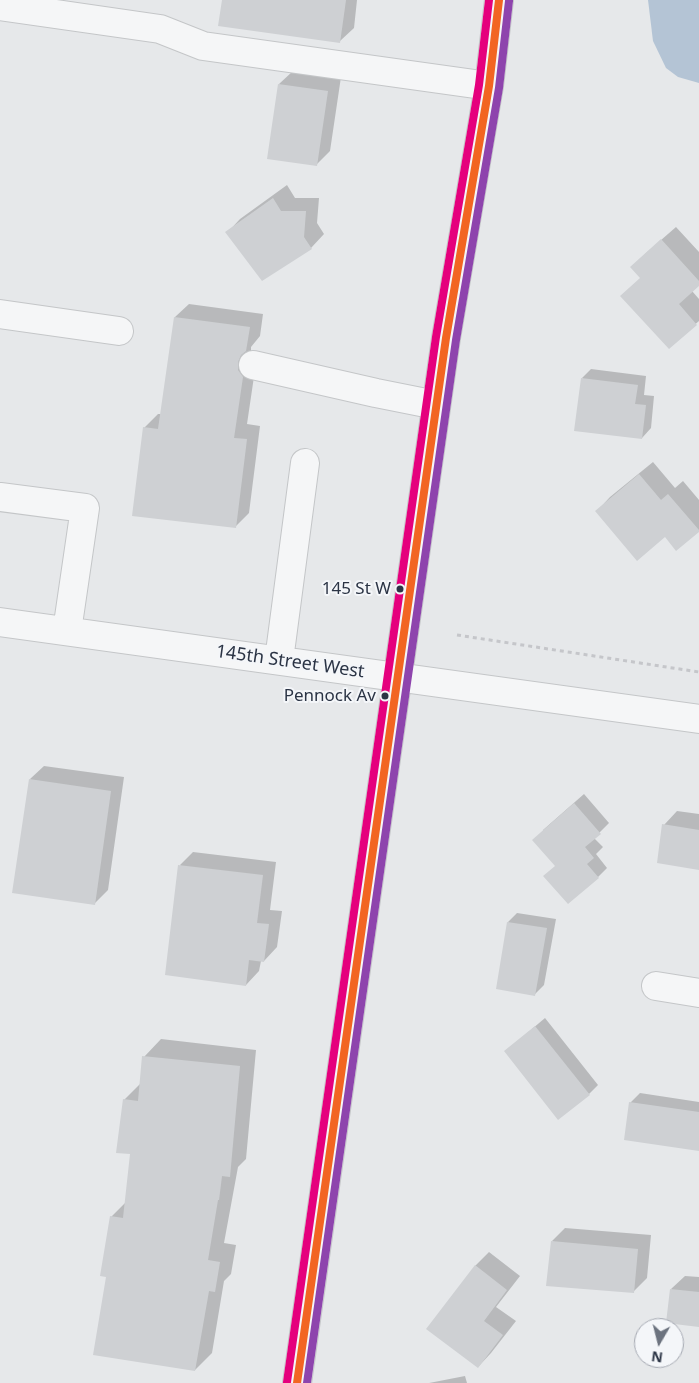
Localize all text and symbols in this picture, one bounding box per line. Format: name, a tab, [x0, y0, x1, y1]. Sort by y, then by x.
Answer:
place label: 145 St W	[322, 579, 391, 599]
marker: 145 St W	[395, 584, 405, 594]
street label: 145th Street West	[214, 641, 366, 683]
place label: Pennock Av	[284, 686, 376, 706]
marker: Pennock Av	[380, 691, 390, 701]
north arrow	[634, 1318, 684, 1368]
text: N	[650, 1347, 664, 1368]

